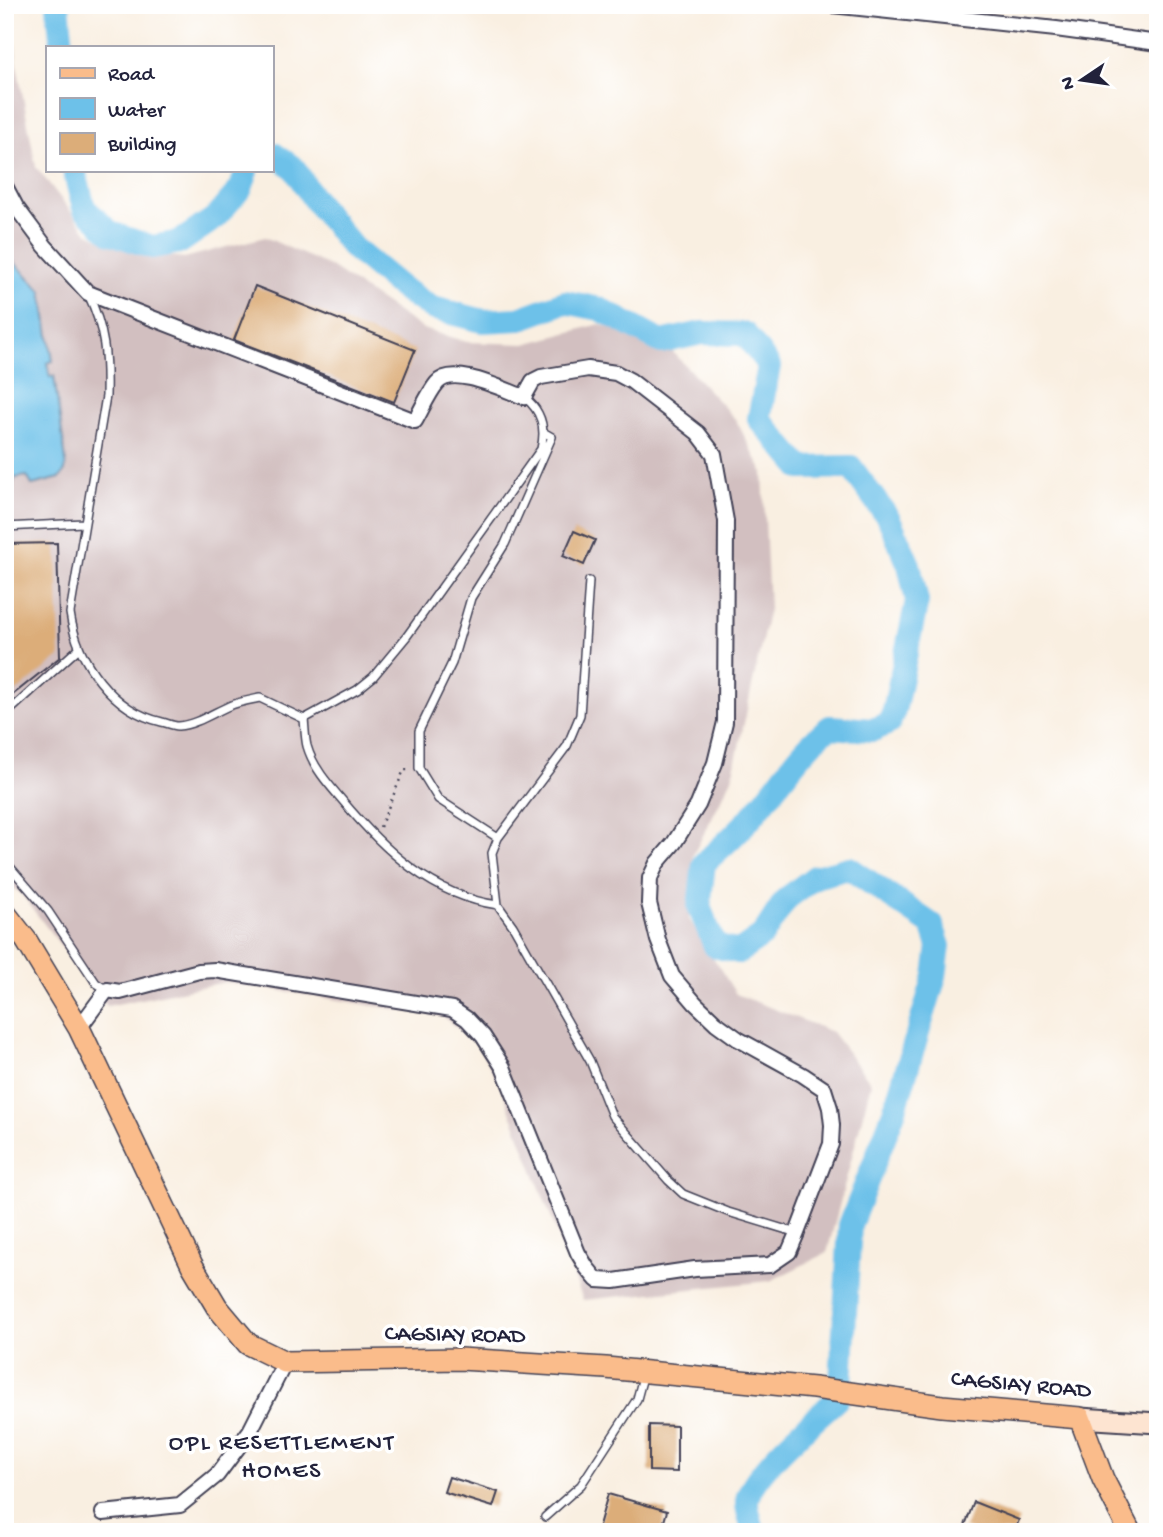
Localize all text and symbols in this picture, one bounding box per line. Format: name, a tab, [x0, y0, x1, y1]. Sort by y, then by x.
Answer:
legend	[46, 46, 273, 172]
north arrow	[1048, 46, 1118, 116]
text: Road	[108, 64, 156, 89]
text: N	[1056, 74, 1081, 92]
text: Water	[108, 100, 166, 125]
text: Building	[107, 134, 177, 159]
street label: CAGSIAY ROAD	[384, 1321, 527, 1351]
street label: CAGSIAY ROAD	[950, 1366, 1093, 1406]
district label: OPL RESETTLEMENT HOMES	[169, 1430, 395, 1487]

